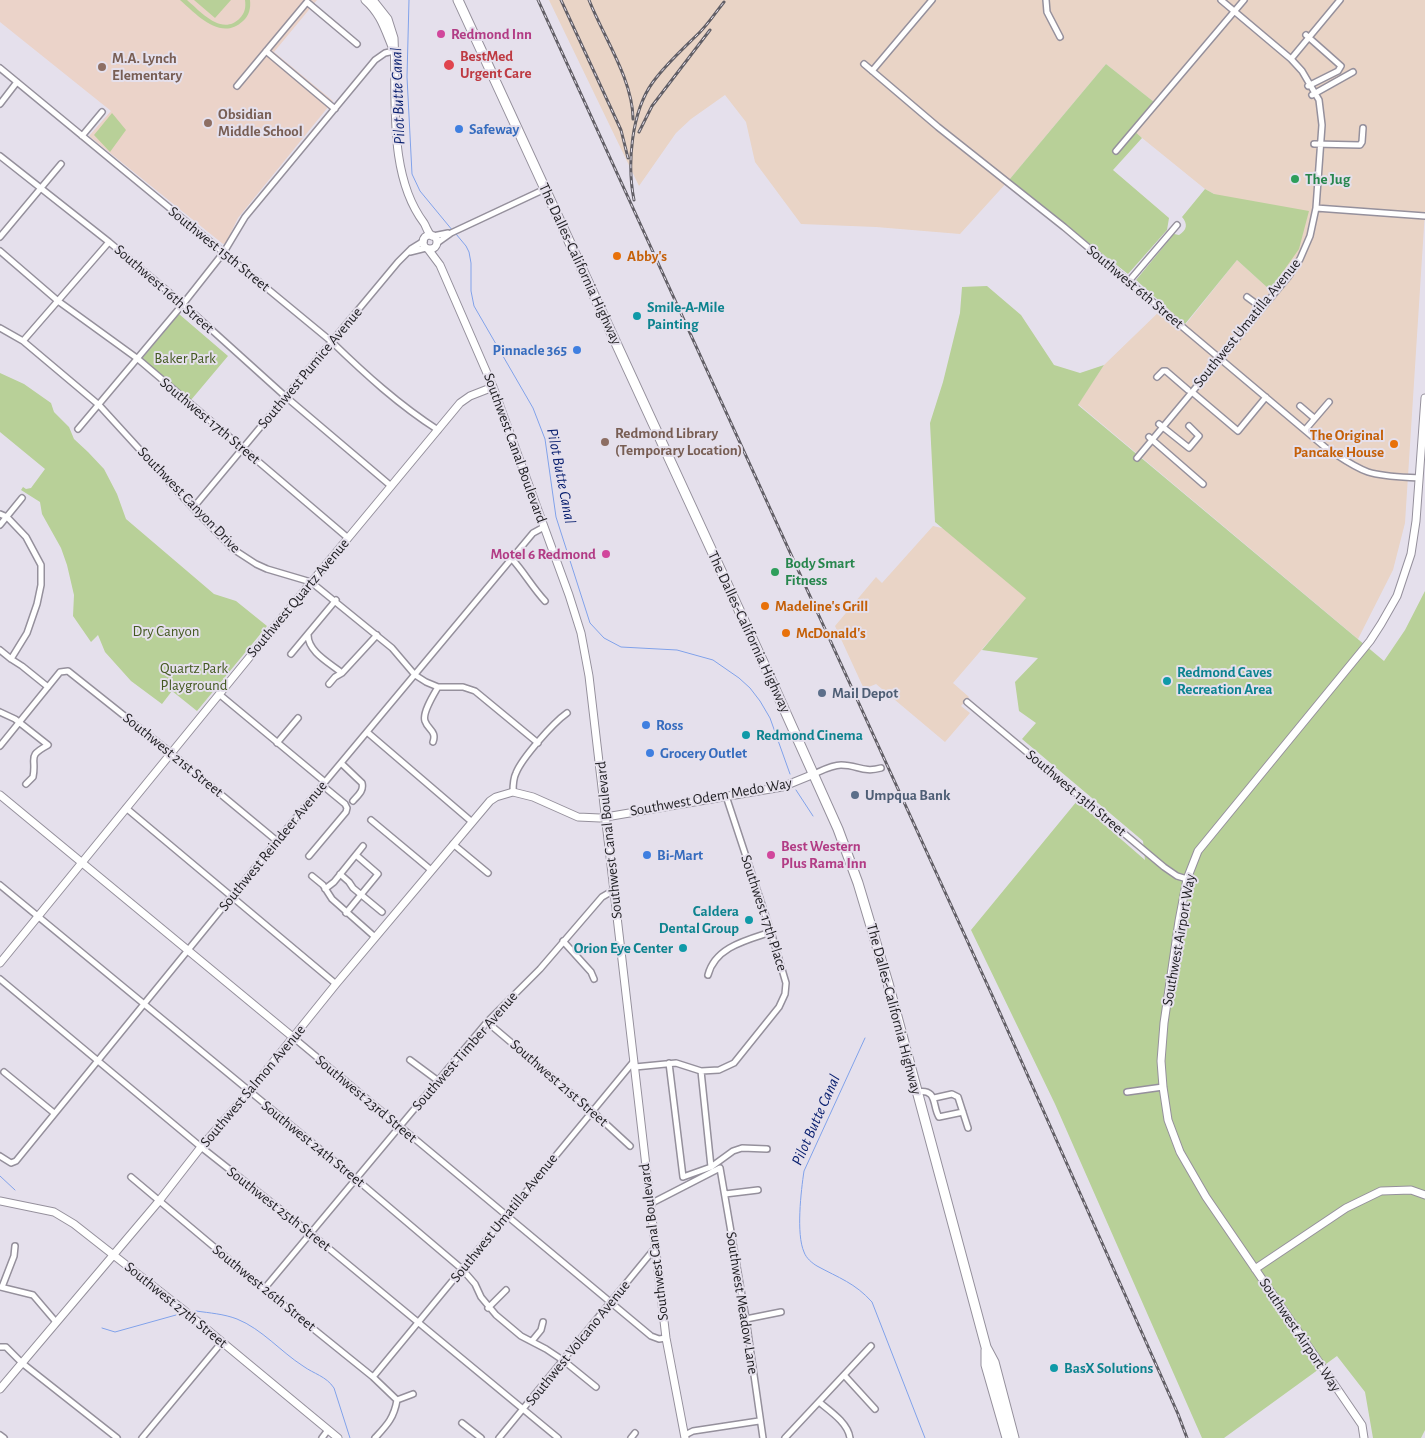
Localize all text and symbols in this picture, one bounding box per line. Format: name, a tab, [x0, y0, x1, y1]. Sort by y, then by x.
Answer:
place label: Redmond Inn	[451, 25, 532, 43]
marker: Redmond Inn	[435, 28, 447, 40]
water label: Pilot Butte Canal	[387, 47, 409, 145]
place label: BestMed Urgent Care	[460, 47, 531, 82]
place label: M.A. Lynch Elementary	[112, 49, 182, 84]
marker: BestMed Urgent Care	[442, 58, 456, 72]
marker: M.A. Lynch Elementary	[96, 61, 108, 73]
place label: Obsidian Middle School	[218, 105, 303, 140]
marker: Obsidian Middle School	[202, 117, 214, 129]
place label: Safeway	[469, 120, 519, 138]
marker: Safeway	[453, 123, 465, 135]
place label: The Jug	[1305, 170, 1350, 188]
marker: The Jug	[1289, 173, 1301, 185]
street label: The Dalles-California Highway	[535, 180, 625, 348]
street label: Southwest 15th Street	[165, 203, 273, 295]
street label: Southwest 16th Street	[110, 241, 218, 337]
street label: Southwest 6th Street	[1083, 241, 1187, 333]
place label: Abby's	[627, 247, 667, 265]
marker: Abby's	[611, 250, 623, 262]
street label: Southwest Umatilla Avenue	[1189, 255, 1305, 391]
place label: Smile-A-Mile Painting	[647, 298, 725, 333]
street label: Southwest Pumice Avenue	[254, 303, 366, 433]
marker: Smile-A-Mile Painting	[631, 310, 643, 322]
place label: Pinnacle 365	[493, 341, 567, 359]
marker: Pinnacle 365	[571, 344, 583, 356]
park label: Baker Park	[154, 349, 216, 367]
street label: Southwest Canal Boulevard	[479, 371, 551, 525]
street label: Southwest 17th Street	[156, 374, 264, 468]
place label: Redmond Library (Temporary Location)	[615, 424, 742, 459]
water label: Pilot Butte Canal	[542, 426, 580, 526]
place label: The Original Pancake House	[1293, 426, 1384, 461]
marker: Redmond Library (Temporary Location)	[599, 436, 611, 448]
marker: The Original Pancake House	[1388, 438, 1400, 450]
street label: Southwest Canyon Drive	[134, 443, 244, 557]
street label: Southwest Quartz Avenue	[243, 535, 353, 661]
place label: Motel 6 Redmond	[491, 545, 596, 563]
marker: Motel 6 Redmond	[600, 548, 612, 560]
street label: The Dalles-California Highway	[704, 548, 794, 716]
place label: Body Smart Fitness	[785, 554, 855, 589]
marker: Body Smart Fitness	[769, 566, 781, 578]
place label: Madeline's Grill	[775, 597, 868, 615]
marker: Madeline's Grill	[759, 600, 771, 612]
park label: Dry Canyon	[133, 622, 199, 640]
place label: McDonald's	[796, 624, 866, 642]
marker: McDonald's	[780, 627, 792, 639]
park label: Quartz Park Playground	[160, 659, 228, 694]
place label: Redmond Caves Recreation Area	[1177, 663, 1273, 698]
marker: Redmond Caves Recreation Area	[1161, 675, 1173, 687]
place label: Mail Depot	[832, 684, 898, 702]
marker: Mail Depot	[816, 687, 828, 699]
street label: Southwest 21st Street	[119, 709, 227, 801]
place label: Ross	[656, 716, 683, 734]
marker: Ross	[640, 719, 652, 731]
place label: Redmond Cinema	[756, 726, 863, 744]
marker: Redmond Cinema	[740, 729, 752, 741]
place label: Grocery Outlet	[660, 744, 747, 762]
street label: Southwest 13th Street	[1022, 746, 1130, 840]
marker: Grocery Outlet	[644, 747, 656, 759]
street label: Southwest Canal Boulevard	[592, 760, 626, 920]
street label: Southwest Odem Medo Way	[629, 774, 793, 820]
street label: Southwest Reindeer Avenue	[215, 777, 331, 915]
place label: Umpqua Bank	[865, 786, 950, 804]
marker: Umpqua Bank	[849, 789, 861, 801]
place label: Best Western Plus Rama Inn	[781, 837, 867, 872]
place label: Bi-Mart	[657, 846, 703, 864]
marker: Bi-Mart	[641, 849, 653, 861]
marker: Best Western Plus Rama Inn	[765, 849, 777, 861]
street label: Southwest 17th Place	[737, 853, 791, 973]
street label: Southwest Airport Way	[1159, 873, 1199, 1007]
place label: Caldera Dental Group	[659, 902, 739, 937]
marker: Caldera Dental Group	[743, 914, 755, 926]
street label: The Dalles-California Highway	[862, 921, 926, 1097]
place label: Orion Eye Center	[574, 939, 673, 957]
marker: Orion Eye Center	[677, 942, 689, 954]
street label: Southwest Timber Avenue	[408, 988, 522, 1114]
street label: Southwest Salmon Avenue	[197, 1021, 309, 1151]
street label: Southwest 21st Street	[506, 1036, 612, 1130]
street label: Southwest 23rd Street	[312, 1051, 420, 1147]
water label: Pilot Butte Canal	[787, 1072, 845, 1168]
street label: Southwest 24th Street	[258, 1097, 368, 1191]
street label: Southwest Umatilla Avenue	[446, 1150, 562, 1286]
street label: Southwest Canal Boulevard	[635, 1162, 673, 1322]
street label: Southwest 25th Street	[223, 1163, 335, 1255]
street label: Southwest Meadow Lane	[722, 1230, 762, 1376]
street label: Southwest 26th Street	[209, 1241, 319, 1335]
street label: Southwest 27th Street	[121, 1258, 231, 1352]
street label: Southwest Airport Way	[1255, 1275, 1345, 1395]
street label: Southwest Volcano Avenue	[522, 1277, 634, 1409]
place label: BasX Solutions	[1064, 1359, 1153, 1377]
marker: BasX Solutions	[1048, 1362, 1060, 1374]

